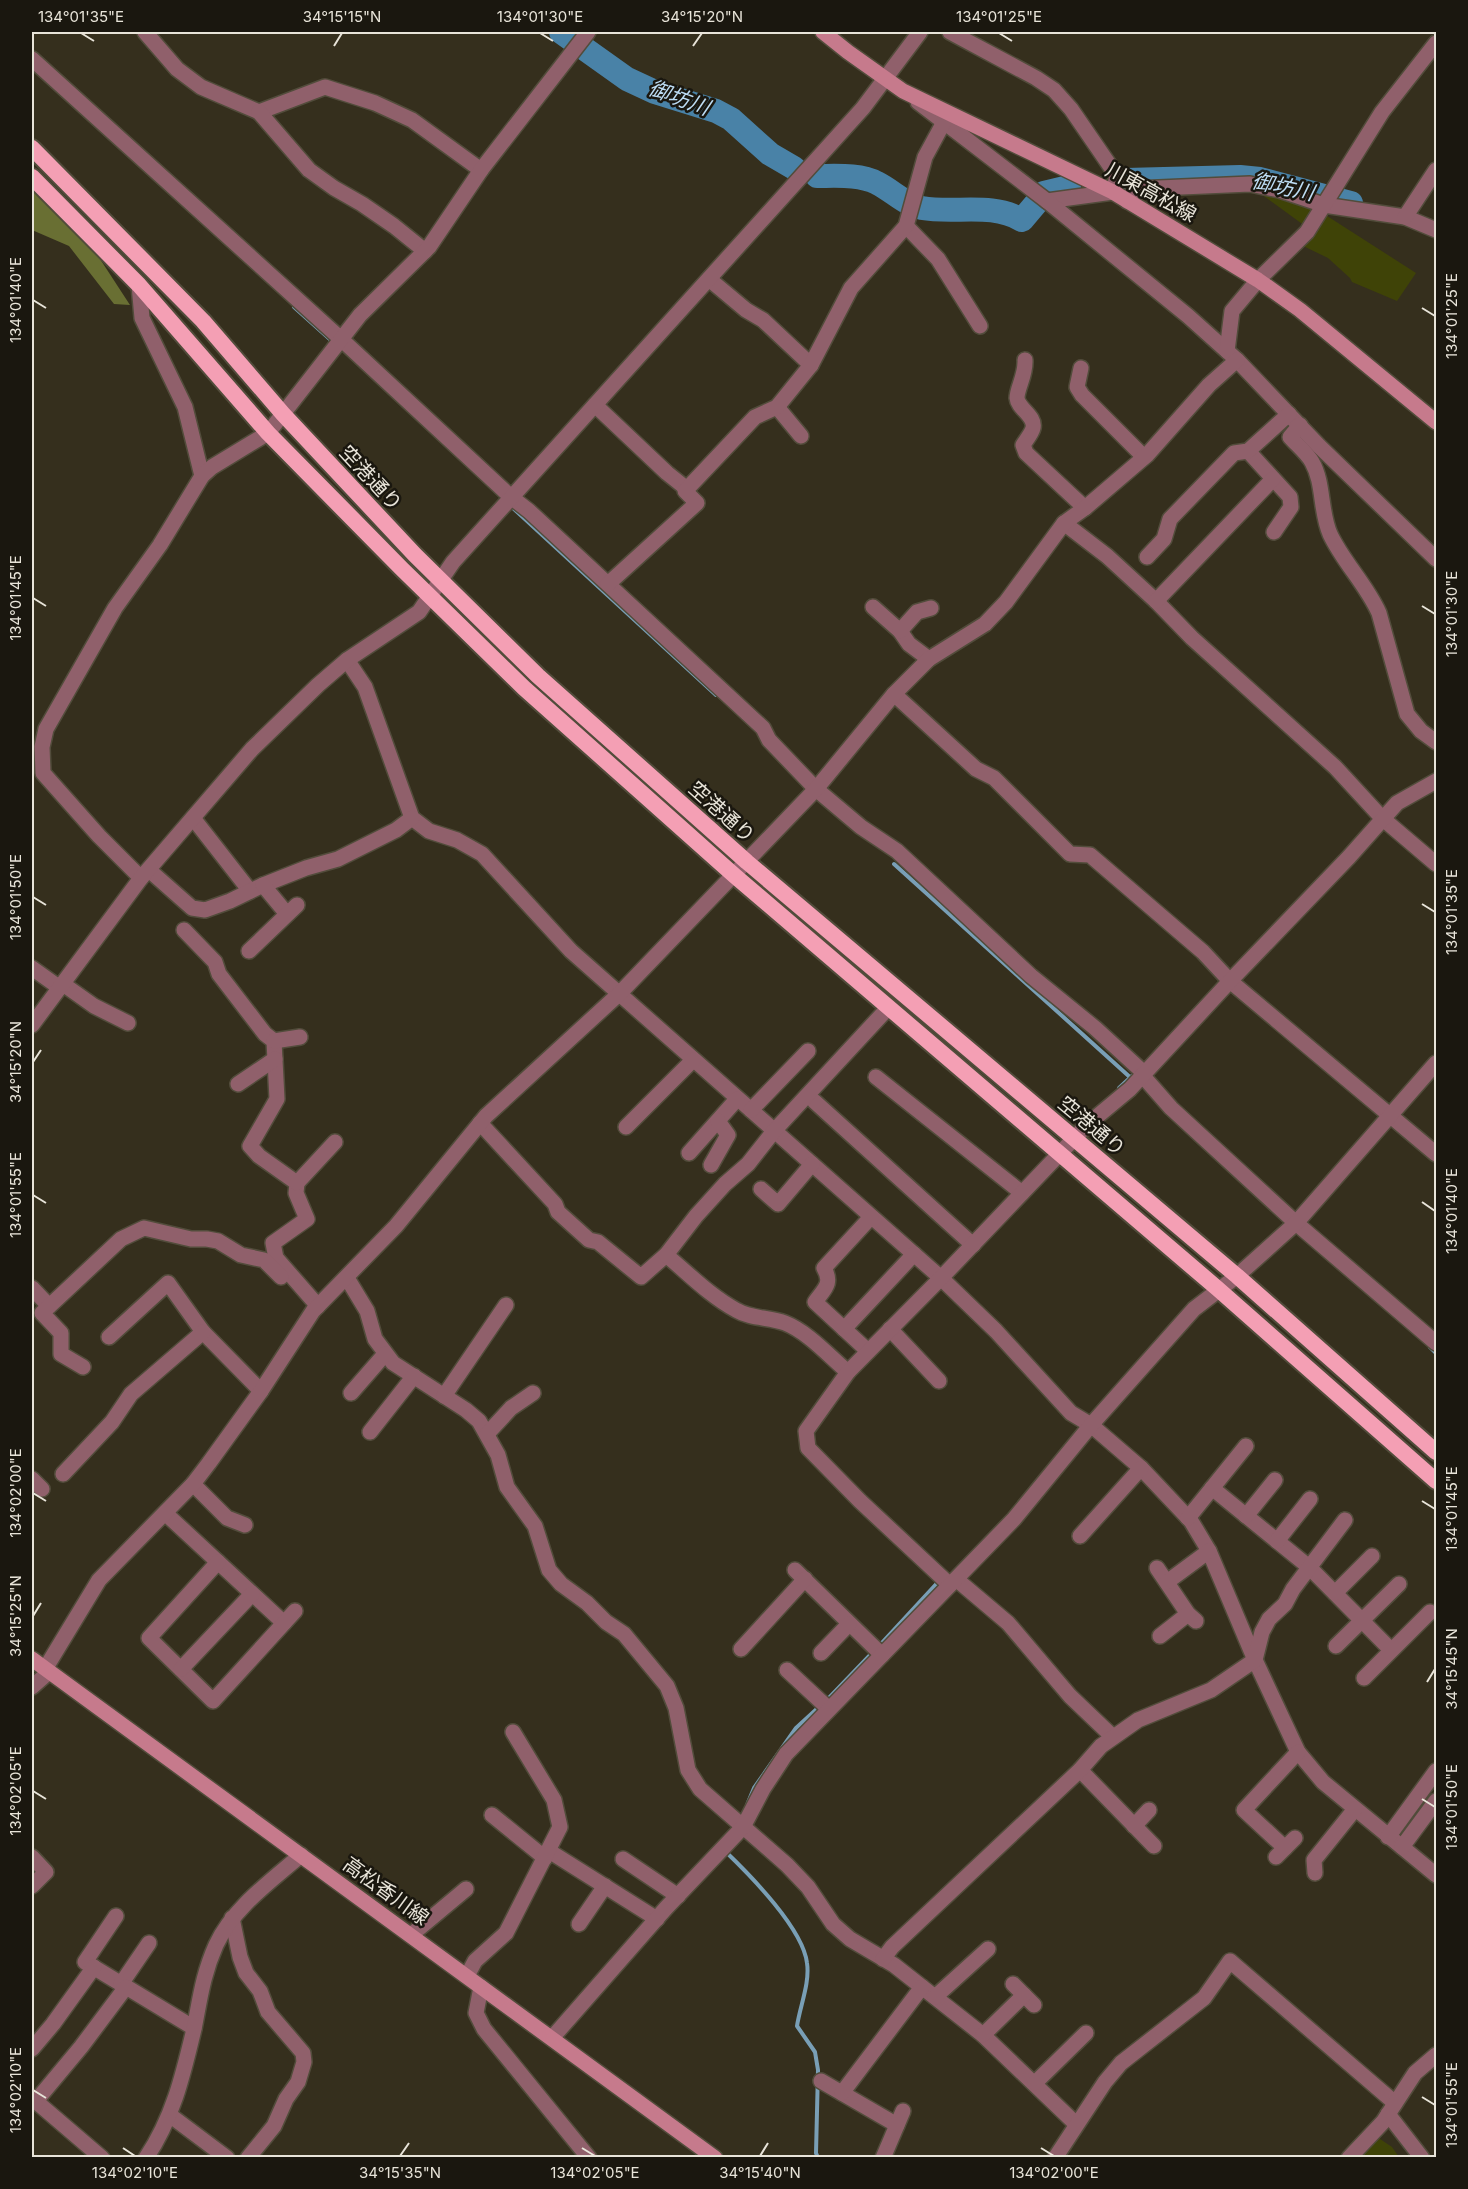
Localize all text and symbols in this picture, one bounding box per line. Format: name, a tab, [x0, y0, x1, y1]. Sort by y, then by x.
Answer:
text: 134°01'35"E	[38, 7, 124, 26]
text: 34°15'15"N	[303, 7, 381, 26]
text: 134°01'30"E	[497, 7, 583, 26]
text: 34°15'20"N	[661, 7, 743, 26]
text: 134°01'25"E	[956, 7, 1042, 26]
water label: 御坊川	[645, 75, 715, 121]
street label: 川東高松線	[1101, 157, 1201, 227]
water label: 御坊川	[1250, 168, 1318, 206]
text: 134°01'40"E	[6, 257, 25, 343]
text: 134°01'25"E	[1442, 273, 1461, 359]
street label: 空港通り	[335, 441, 407, 515]
text: 134°01'45"E	[6, 555, 25, 641]
text: 134°01'30"E	[1442, 571, 1461, 657]
street label: 空港通り	[684, 776, 760, 848]
text: 134°01'50"E	[6, 854, 25, 940]
text: 134°01'35"E	[1442, 869, 1461, 955]
text: 34°15'20"N	[6, 1021, 25, 1103]
street label: 空港通り	[1054, 1091, 1130, 1161]
text: 134°01'55"E	[6, 1152, 25, 1238]
text: 134°01'40"E	[1442, 1168, 1461, 1254]
text: 134°02'00"E	[6, 1448, 25, 1538]
text: 134°01'45"E	[1442, 1466, 1461, 1552]
text: 34°15'25"N	[6, 1575, 25, 1657]
text: 34°15'45"N	[1442, 1628, 1461, 1710]
text: 134°02'05"E	[6, 1746, 25, 1836]
text: 134°01'50"E	[1442, 1764, 1461, 1850]
street label: 高松香川線	[338, 1852, 434, 1930]
text: 134°02'10"E	[6, 2047, 25, 2133]
text: 134°01'55"E	[1442, 2062, 1461, 2148]
text: 134°02'10"E	[92, 2163, 178, 2182]
text: 34°15'35"N	[359, 2163, 441, 2182]
text: 134°02'05"E	[550, 2163, 640, 2182]
text: 34°15'40"N	[719, 2163, 801, 2182]
text: 134°02'00"E	[1009, 2163, 1099, 2182]

